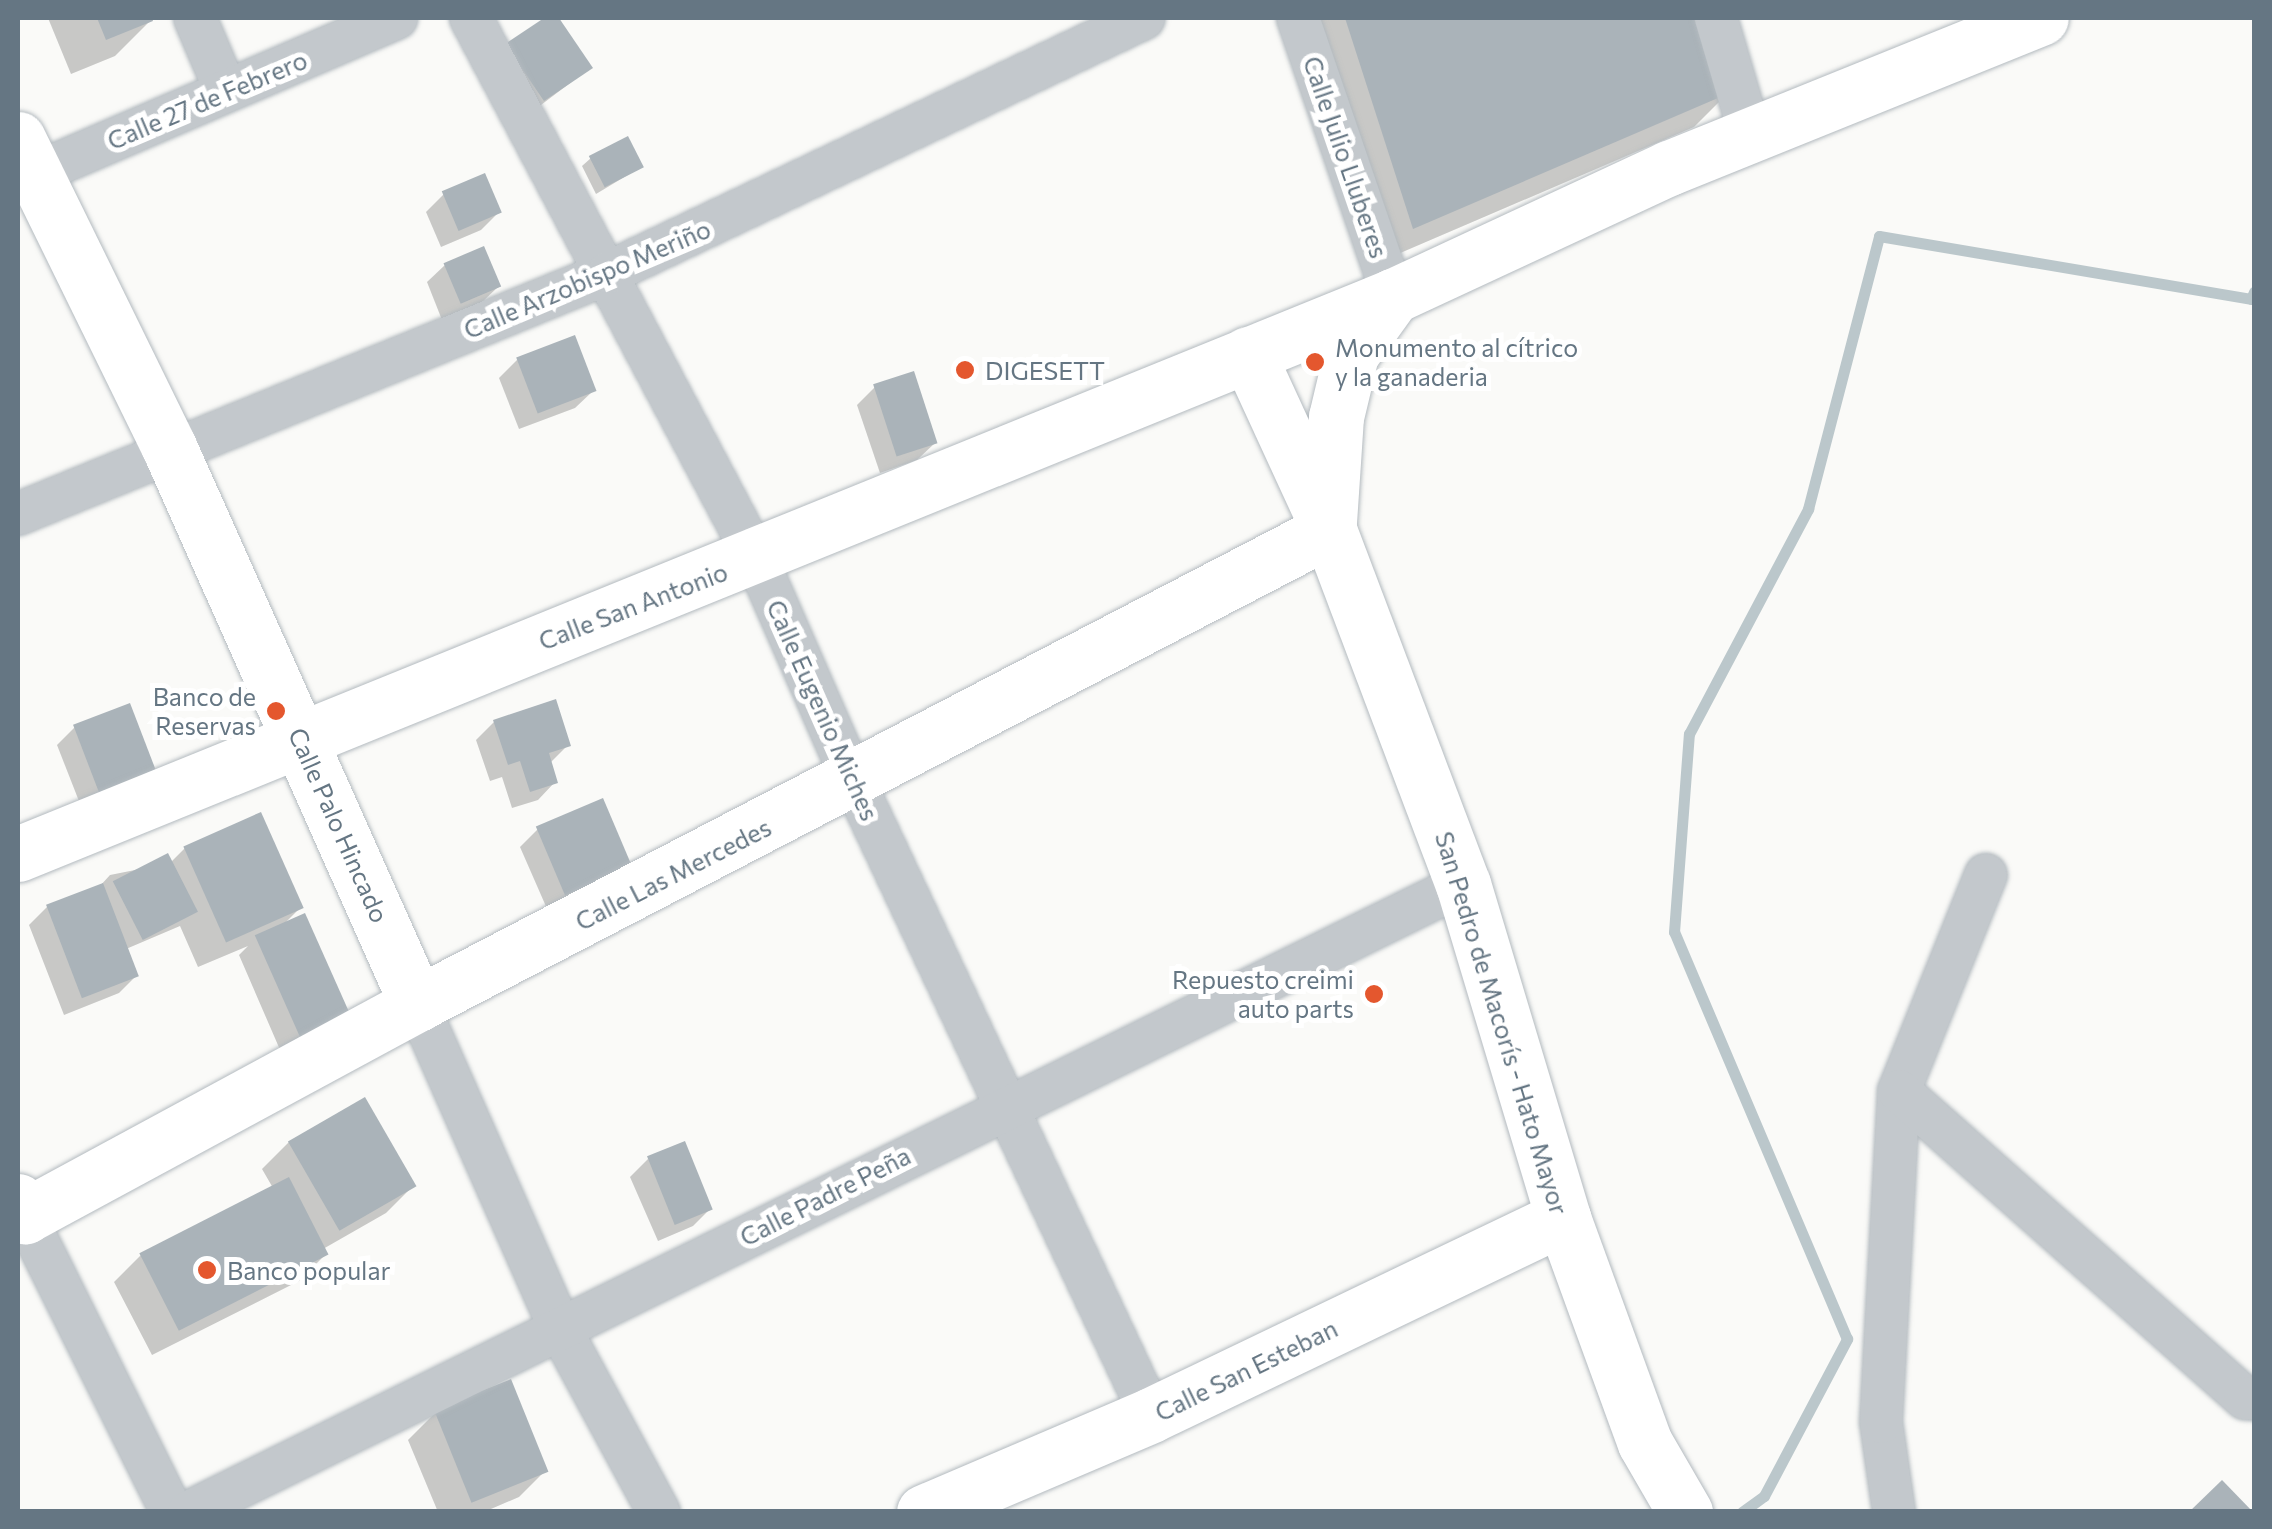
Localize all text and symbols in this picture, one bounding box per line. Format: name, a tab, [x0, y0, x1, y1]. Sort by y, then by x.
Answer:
street label: Calle 27 de Febrero	[103, 44, 311, 156]
street label: Calle Julio Lluberes	[1297, 52, 1395, 262]
street label: Calle Arzobispo Meriño	[459, 213, 715, 345]
place label: Monumento al cítrico y la ganaderia	[1335, 333, 1578, 392]
marker: Monumento al cítrico y la ganaderia	[1304, 351, 1326, 373]
place label: DIGESETT	[985, 355, 1105, 385]
marker: DIGESETT	[954, 359, 976, 381]
street label: Calle San Antonio	[534, 556, 732, 656]
street label: Calle Eugenio Miches	[761, 595, 885, 825]
place label: Banco de Reservas	[153, 682, 256, 741]
marker: Banco de Reservas	[265, 700, 287, 722]
street label: Calle Palo Hincado	[283, 723, 395, 927]
street label: Calle Las Mercedes	[570, 812, 776, 936]
street label: San Pedro de Macorís - Hato Mayor	[1429, 828, 1575, 1218]
place label: Repuesto creimi auto parts	[1172, 965, 1354, 1024]
marker: Repuesto creimi auto parts	[1363, 983, 1385, 1005]
street label: Calle Padre Peña	[735, 1140, 915, 1252]
place label: Banco popular	[227, 1255, 391, 1285]
marker: Banco popular	[196, 1259, 218, 1281]
street label: Calle San Esteban	[1150, 1313, 1342, 1427]

